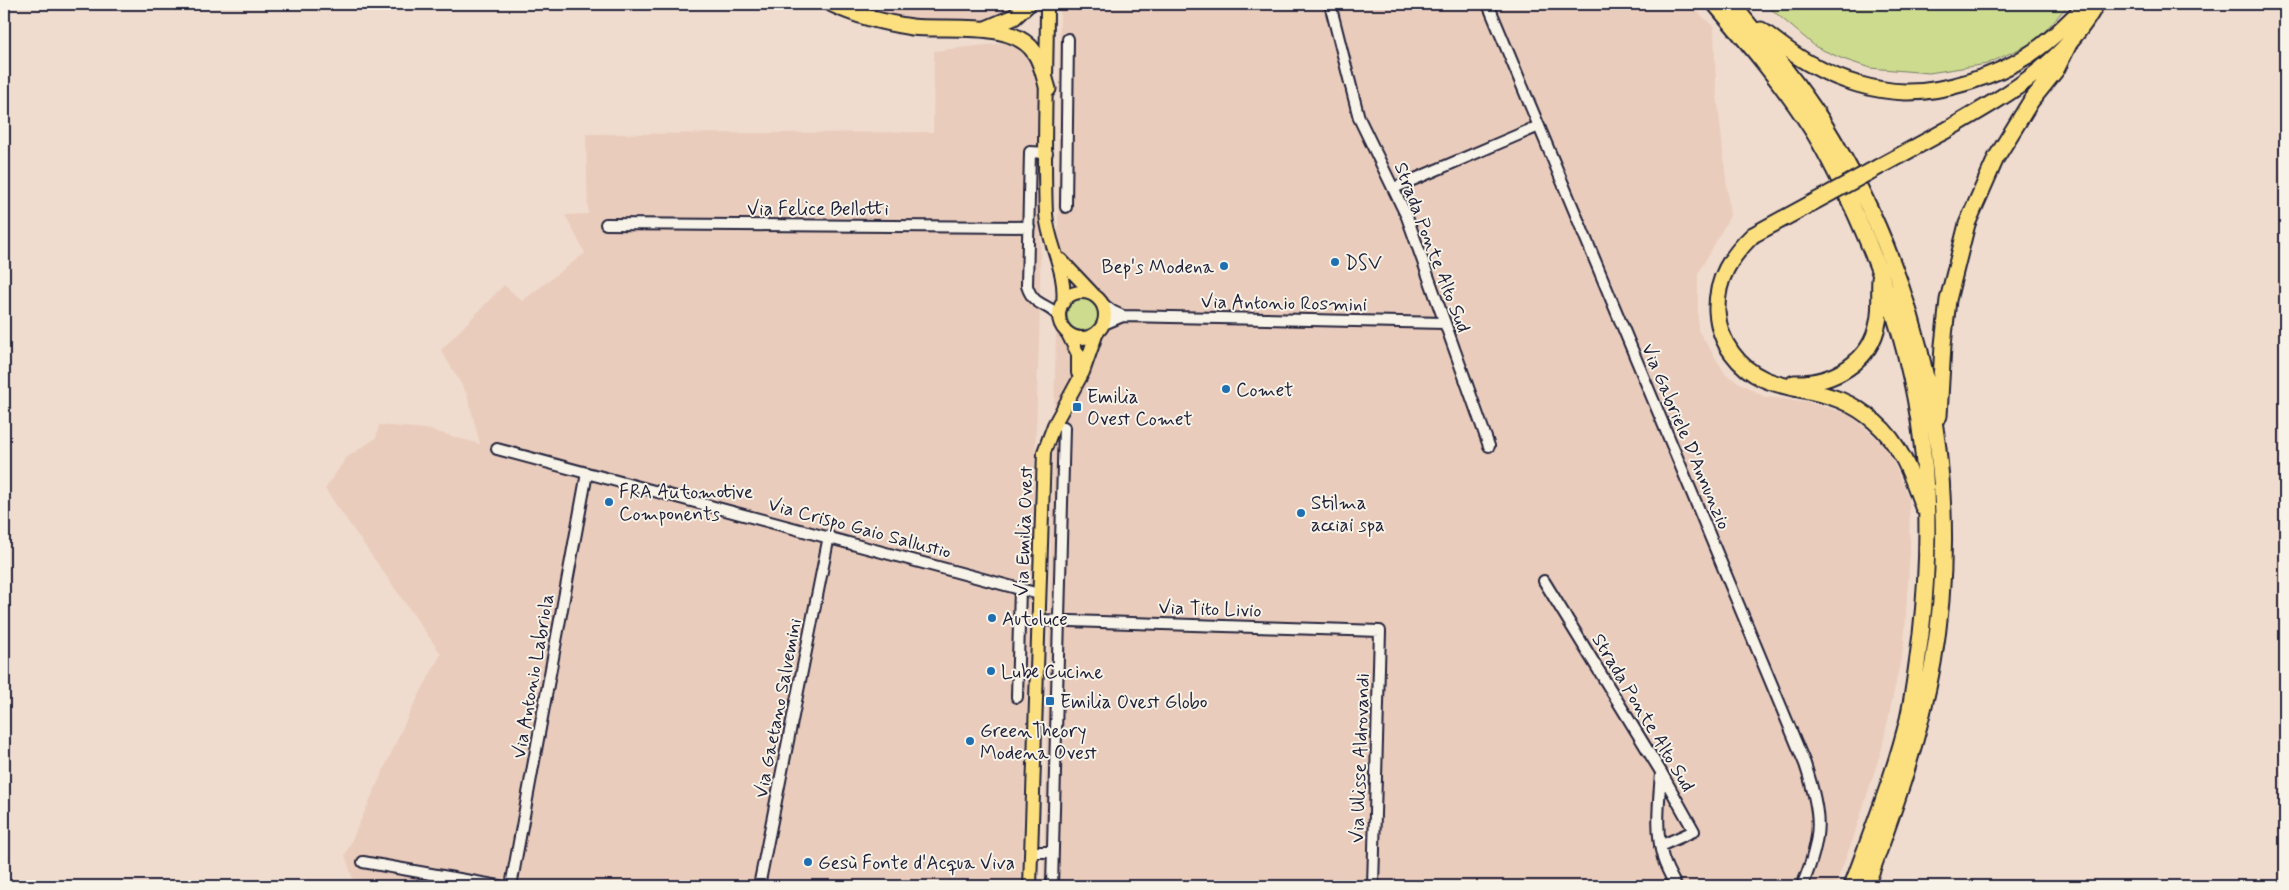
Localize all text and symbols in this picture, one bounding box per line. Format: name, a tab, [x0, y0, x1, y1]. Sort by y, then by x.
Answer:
street label: Strada Ponte Alto Sud	[1388, 159, 1476, 336]
street label: Via Felice Bellotti	[747, 197, 889, 222]
place label: DSV	[1345, 251, 1382, 276]
place label: Bep's Modena	[1101, 255, 1215, 280]
marker: DSV	[1329, 256, 1341, 268]
marker: Bep's Modena	[1218, 260, 1230, 272]
street label: Via Antonio Rosmini	[1201, 290, 1367, 317]
street label: Via Gabriele D'Annunzio	[1635, 340, 1736, 533]
place label: Comet	[1236, 378, 1293, 403]
marker: Comet	[1220, 383, 1232, 395]
place label: Emilia Ovest Comet	[1087, 385, 1193, 432]
marker: Emilia Ovest Comet	[1071, 401, 1083, 413]
street label: Via Emilia Ovest	[1010, 465, 1039, 597]
place label: FRA Automotive Components	[619, 480, 753, 527]
place label: Stilma acciai spa	[1311, 491, 1385, 538]
street label: Via Crispo Gaio Sallustio	[765, 492, 954, 565]
marker: FRA Automotive Components	[603, 496, 615, 508]
marker: Stilma acciai spa	[1295, 507, 1307, 519]
street label: Via Antonio Labriola	[507, 592, 560, 761]
street label: Via Tito Livio	[1158, 595, 1262, 624]
place label: Autoluce	[1002, 607, 1068, 632]
marker: Autoluce	[986, 612, 998, 624]
street label: Via Gaetano Salvemini	[749, 616, 808, 800]
street label: Strada Ponte Alto Sud	[1586, 629, 1700, 797]
place label: Lube Cucine	[1001, 660, 1103, 685]
marker: Lube Cucine	[985, 665, 997, 677]
street label: Via Ulisse Aldrovandi	[1345, 673, 1376, 843]
place label: Emilia Ovest Globo	[1060, 690, 1208, 715]
marker: Emilia Ovest Globo	[1044, 695, 1056, 707]
place label: GreenTheory Modena Ovest	[980, 719, 1097, 766]
marker: GreenTheory Modena Ovest	[964, 735, 976, 747]
place label: Gesù Fonte d'Acqua Viva	[818, 851, 1015, 876]
marker: Gesù Fonte d'Acqua Viva	[802, 856, 814, 868]

